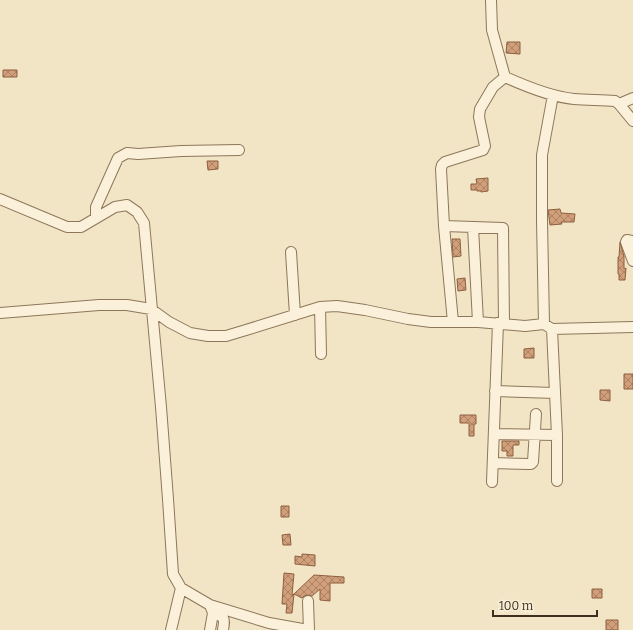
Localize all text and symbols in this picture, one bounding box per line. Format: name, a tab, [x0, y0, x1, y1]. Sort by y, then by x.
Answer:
scale bar	[493, 592, 597, 618]
text: 100 m	[499, 599, 534, 613]

